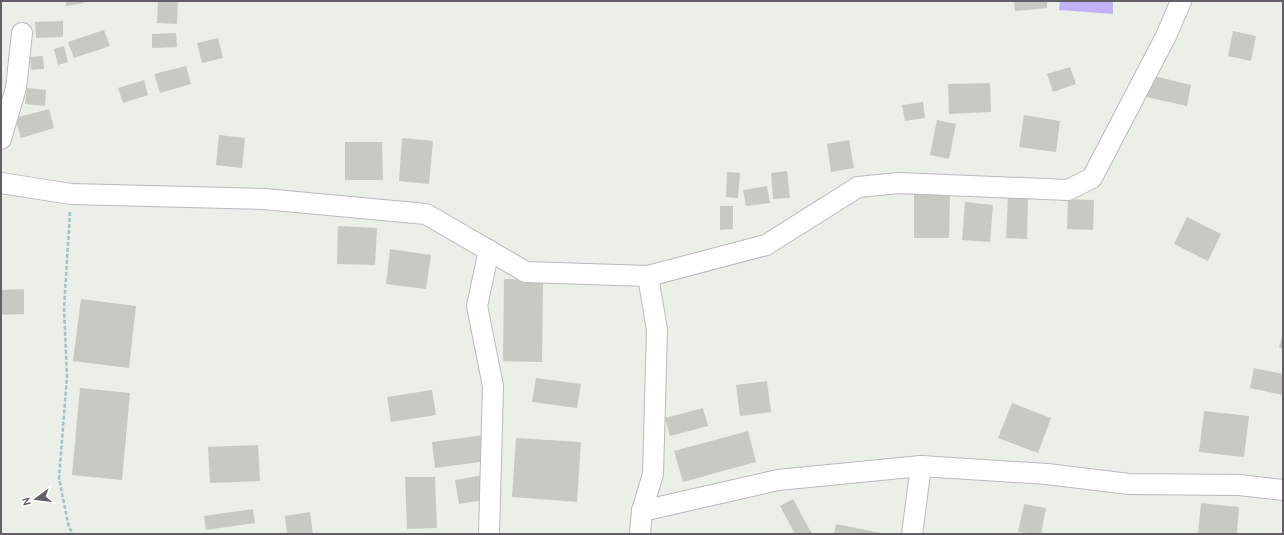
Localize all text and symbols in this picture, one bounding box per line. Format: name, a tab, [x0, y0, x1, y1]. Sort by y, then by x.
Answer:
north arrow	[16, 479, 56, 519]
text: N	[19, 496, 33, 507]

